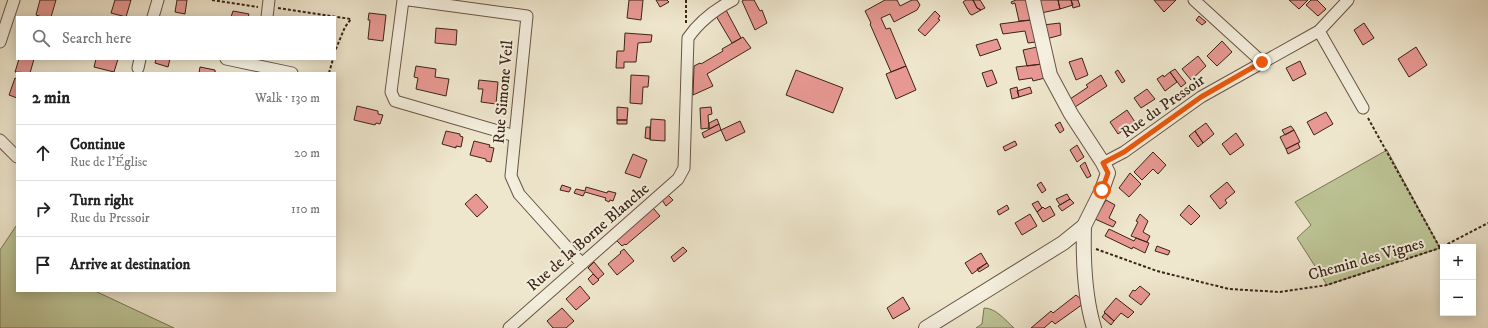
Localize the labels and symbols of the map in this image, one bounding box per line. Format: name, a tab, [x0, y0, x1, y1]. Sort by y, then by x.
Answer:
street label: Rue Simone Veil	[489, 39, 518, 145]
route end	[1253, 53, 1271, 71]
street label: Rue du Pressoir	[1117, 70, 1209, 142]
street label: Rue de la Borne Blanche	[523, 178, 654, 296]
route start	[1093, 181, 1111, 199]
street label: Chemin des Vignes	[1306, 233, 1426, 285]

